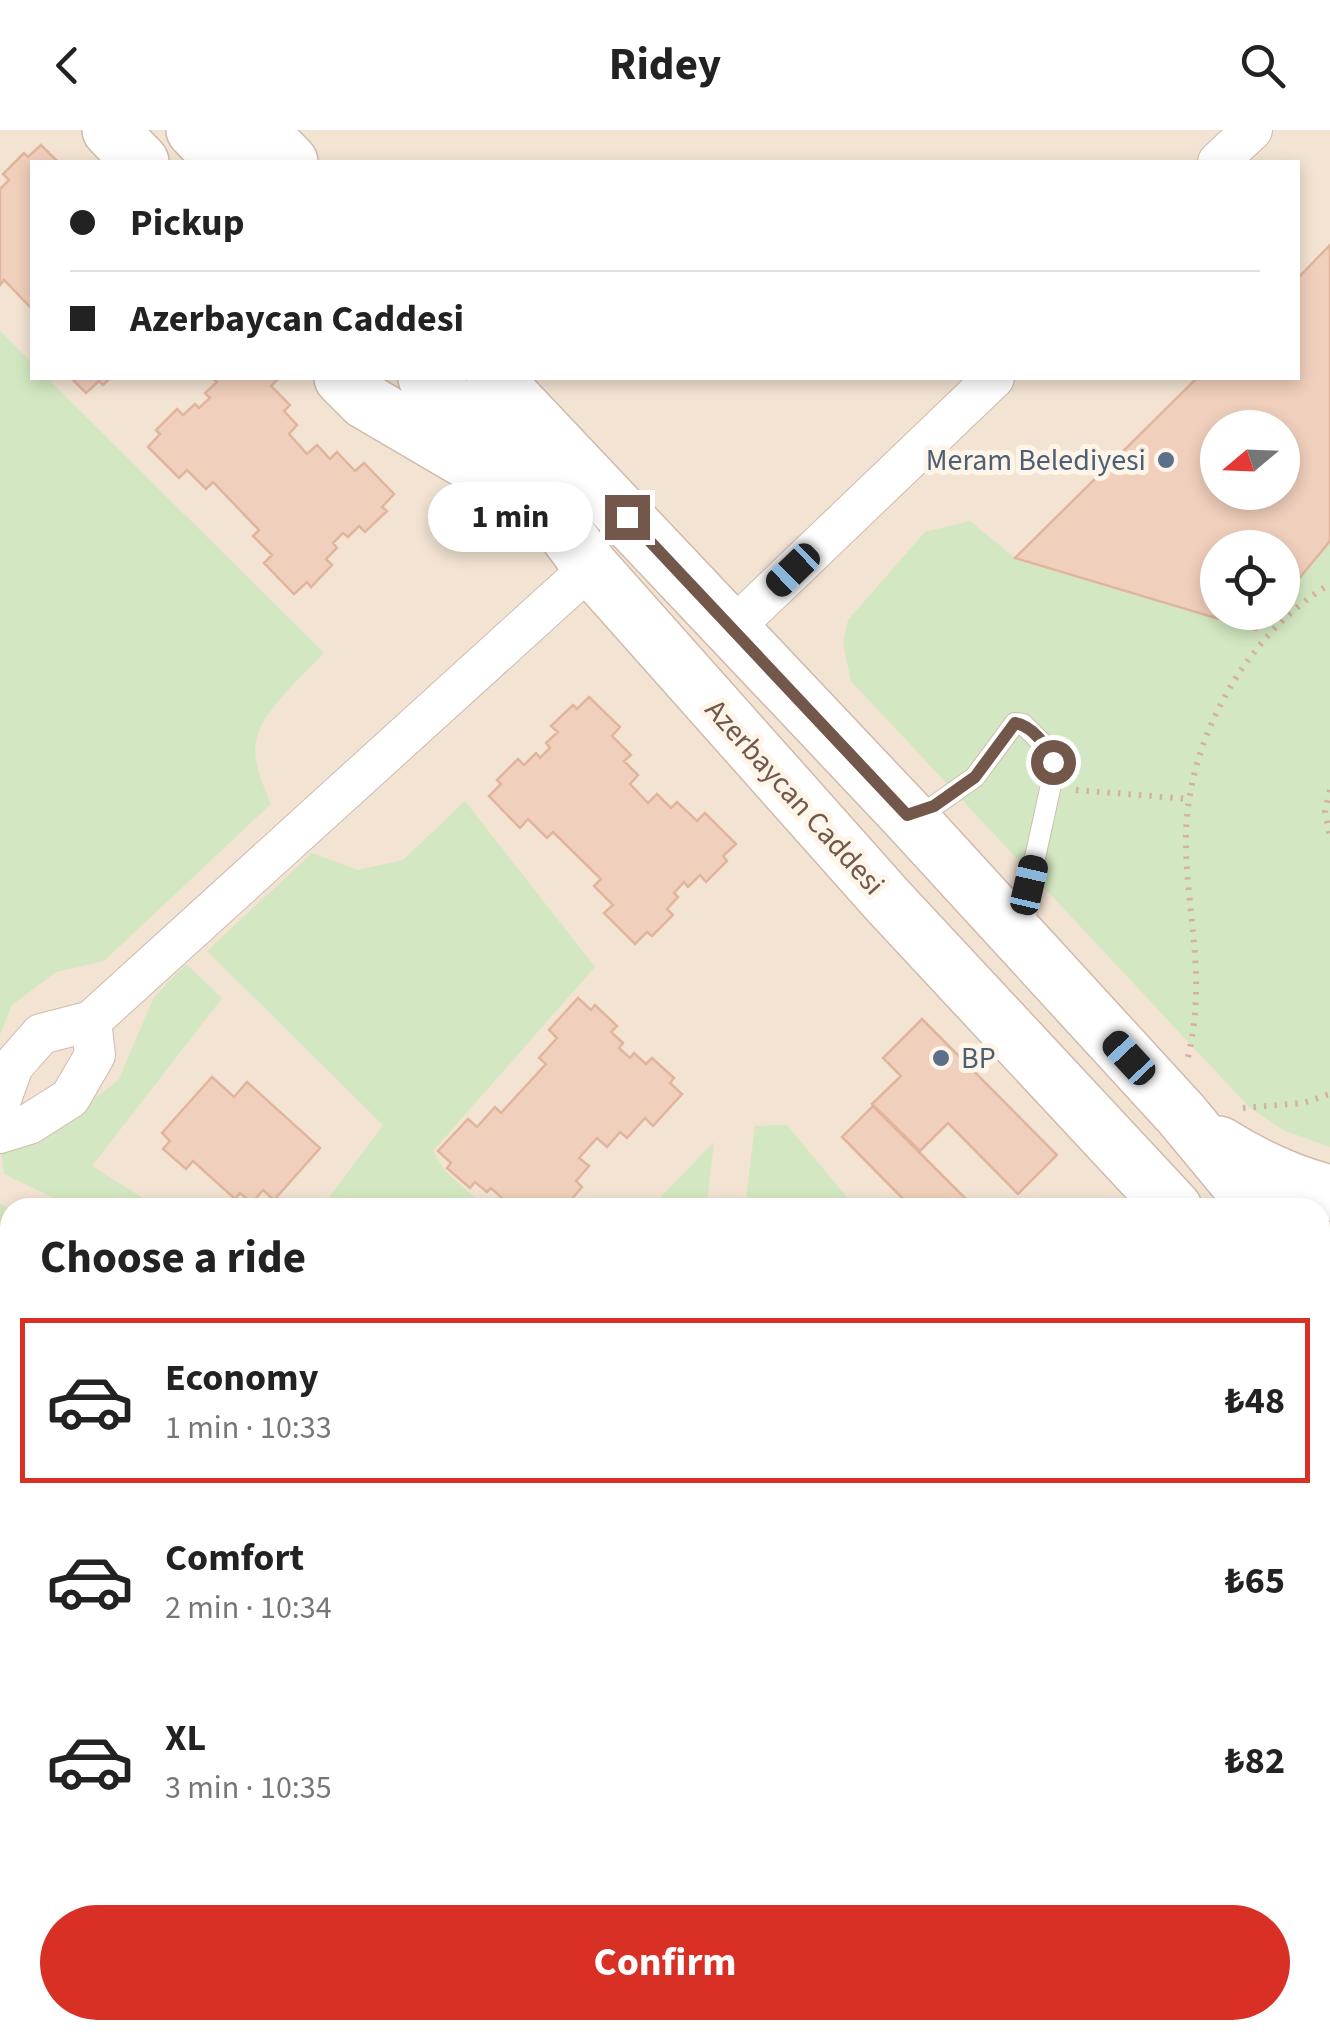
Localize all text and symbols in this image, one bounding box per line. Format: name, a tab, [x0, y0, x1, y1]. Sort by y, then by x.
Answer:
text: Ridey	[609, 33, 721, 97]
icon: back	[40, 38, 95, 93]
icon: search	[1235, 38, 1290, 93]
text: Pickup	[130, 196, 244, 250]
text: Azerbaycan Caddesi	[130, 292, 464, 346]
north arrow	[1200, 410, 1300, 510]
map controls	[1200, 410, 1300, 630]
place label: Meram Belediyesi	[926, 439, 1146, 482]
marker: Meram Belediyesi	[1155, 449, 1177, 471]
callout: 1 min	[427, 482, 592, 552]
text: 1 min	[472, 494, 549, 540]
route end	[605, 495, 650, 540]
button: locate	[1200, 530, 1300, 630]
car	[761, 538, 825, 602]
street label: Azerbaycan Caddesi	[695, 690, 894, 905]
route start	[1031, 740, 1076, 785]
car	[1008, 852, 1050, 918]
car	[1098, 1026, 1160, 1090]
place label: BP	[961, 1037, 996, 1080]
marker: BP	[930, 1047, 952, 1069]
text: Choose a ride	[40, 1226, 306, 1290]
text: Economy	[165, 1351, 318, 1405]
icon: car	[45, 1356, 135, 1446]
text: ₺48	[1225, 1374, 1285, 1428]
text: 1 min · 10:33	[165, 1405, 332, 1451]
text: Comfort	[165, 1531, 304, 1585]
icon: car	[45, 1536, 135, 1626]
text: ₺65	[1225, 1554, 1285, 1608]
text: 2 min · 10:34	[165, 1585, 332, 1631]
text: XL	[165, 1711, 206, 1765]
icon: car	[45, 1716, 135, 1806]
text: ₺82	[1225, 1734, 1285, 1788]
text: 3 min · 10:35	[165, 1765, 332, 1811]
button: Confirm	[40, 1905, 1290, 2020]

